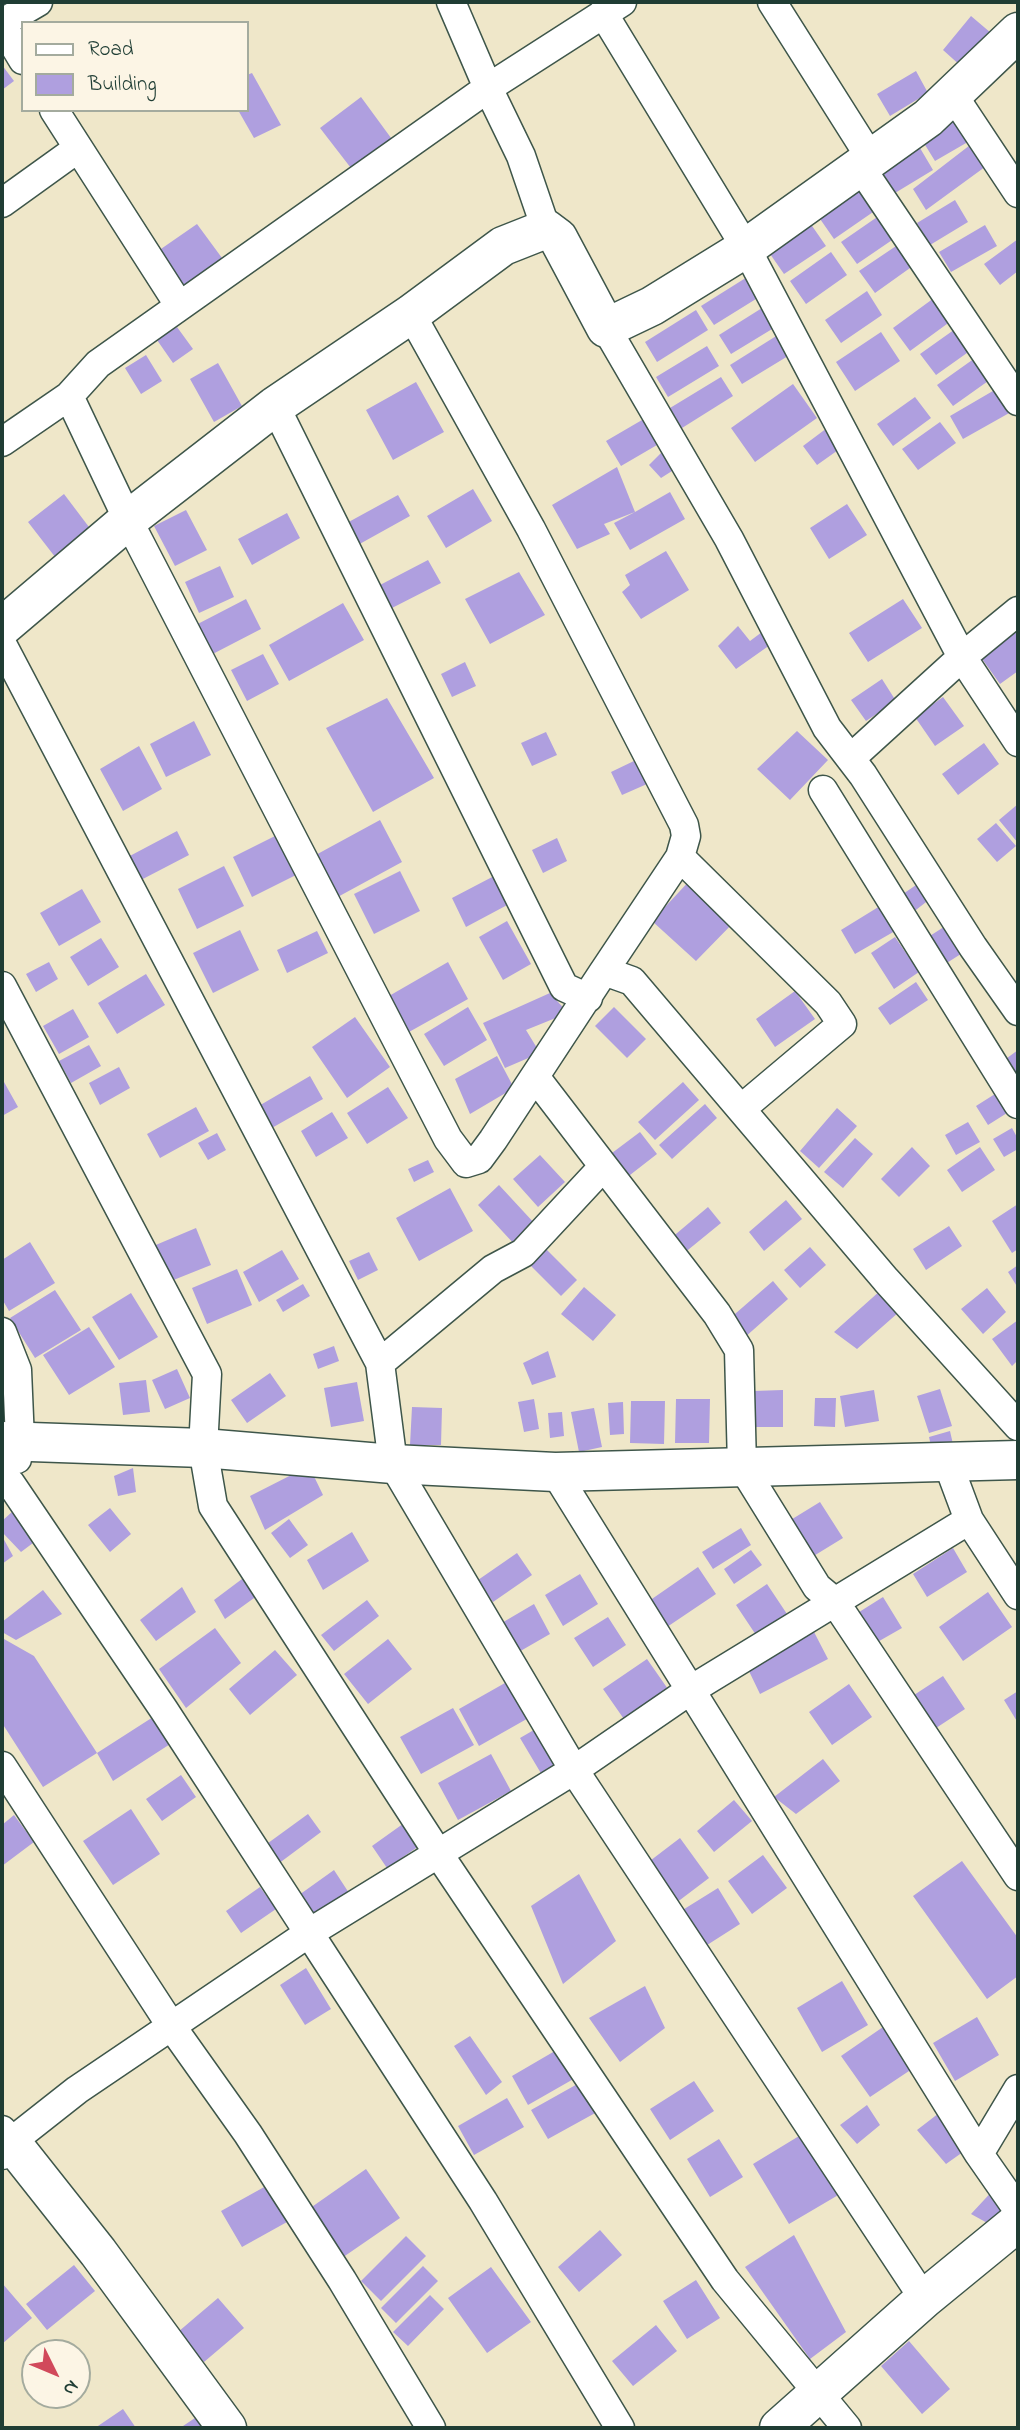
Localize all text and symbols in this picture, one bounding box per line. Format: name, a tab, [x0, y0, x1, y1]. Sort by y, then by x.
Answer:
legend	[21, 21, 248, 112]
text: Road	[88, 35, 134, 65]
text: Building	[88, 70, 157, 100]
north arrow	[21, 2339, 91, 2409]
text: N	[56, 2373, 85, 2401]

